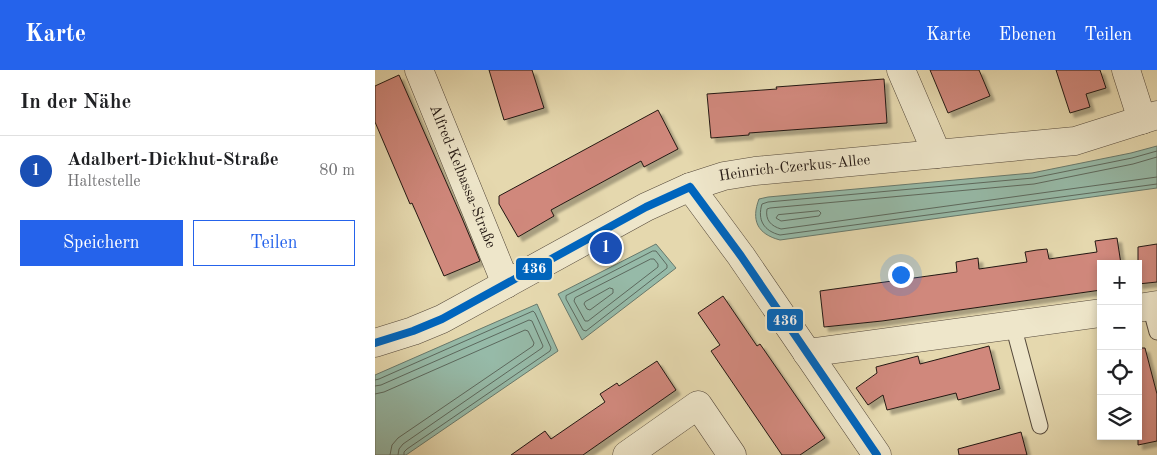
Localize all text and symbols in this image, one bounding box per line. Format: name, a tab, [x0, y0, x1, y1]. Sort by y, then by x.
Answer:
text: Karte	[25, 23, 86, 47]
text: Karte	[926, 26, 971, 44]
text: Ebenen	[999, 26, 1056, 44]
text: Teilen	[1084, 26, 1132, 44]
text: In der Nähe	[20, 92, 131, 113]
street label: Alfred-Kelbassa-Straße	[426, 103, 498, 250]
text: Adalbert-Dickhut-Straße	[67, 151, 279, 170]
street label: Heinrich-Czerkus-Allee	[718, 153, 871, 184]
text: 1	[31, 163, 41, 179]
text: 80 m	[319, 163, 355, 179]
text: Haltestelle	[67, 174, 141, 190]
button: Speichern	[20, 220, 183, 266]
button: Teilen	[193, 220, 355, 266]
pin: 1	[590, 229, 622, 267]
line badge: 436	[515, 257, 553, 281]
map controls	[1097, 260, 1142, 440]
button: +	[1097, 260, 1142, 305]
text: 436	[522, 262, 546, 276]
your location	[888, 262, 914, 288]
button: −	[1097, 305, 1142, 350]
line badge: 436	[766, 308, 804, 332]
text: 436	[773, 314, 797, 328]
button: locate	[1097, 350, 1142, 395]
button: layers	[1097, 395, 1142, 440]

